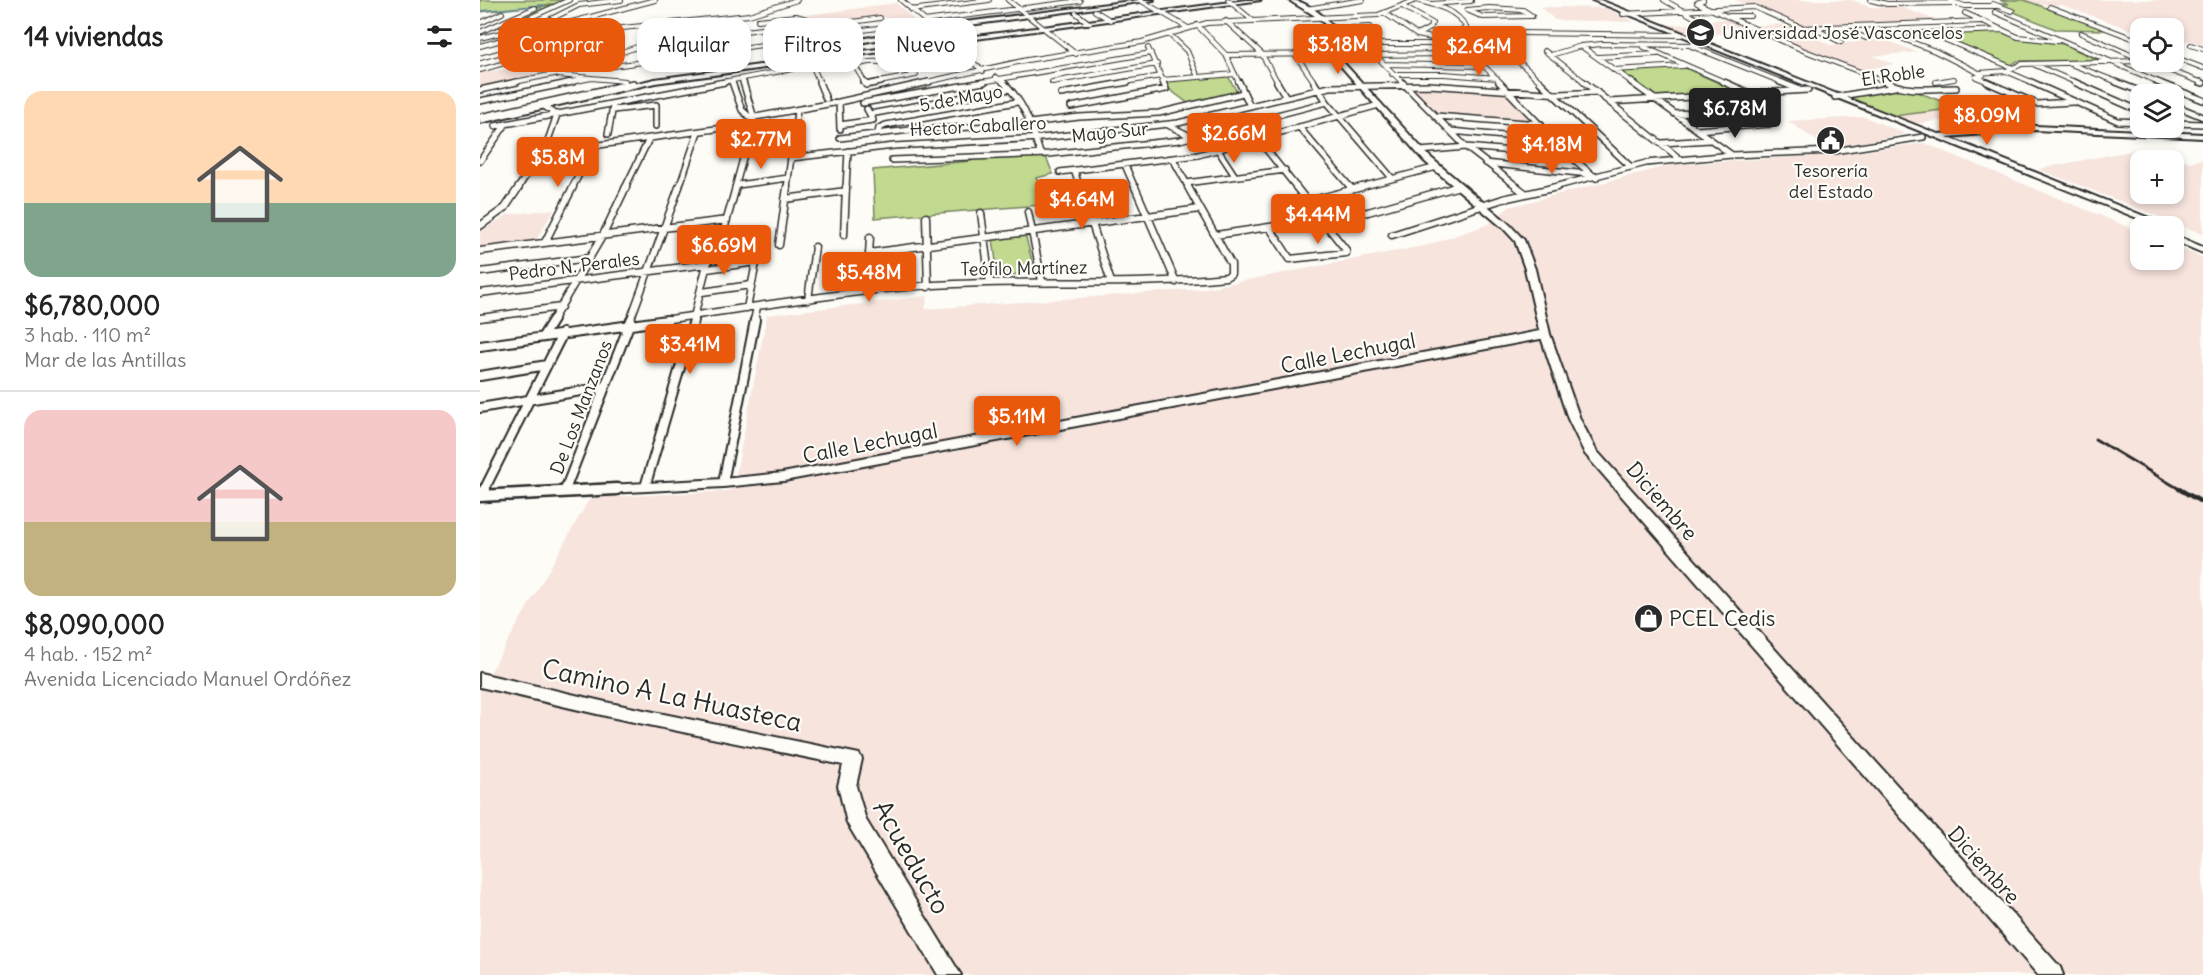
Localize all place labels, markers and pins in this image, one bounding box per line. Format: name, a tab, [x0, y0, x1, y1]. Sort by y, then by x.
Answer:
school or university icon: Universidad José Vasconcelos	[1685, 16, 1717, 48]
place label: Universidad José Vasconcelos	[1722, 21, 1963, 44]
pin: $3.18M	[1289, 24, 1387, 75]
pin: $2.64M	[1430, 26, 1528, 77]
pin: $6.78M	[1686, 88, 1784, 139]
pin: $8.09M	[1938, 95, 2036, 146]
pin: $2.66M	[1185, 113, 1283, 164]
pin: $2.77M	[712, 119, 810, 170]
pin: $4.18M	[1503, 124, 1601, 175]
public building icon: Tesorería del Estado	[1815, 125, 1847, 157]
pin: $5.8M	[516, 137, 600, 188]
place label: Tesorería del Estado	[1789, 159, 1873, 203]
pin: $4.64M	[1033, 179, 1131, 230]
pin: $4.44M	[1269, 194, 1367, 245]
pin: $6.69M	[675, 225, 773, 276]
pin: $5.48M	[820, 252, 918, 303]
pin: $3.41M	[641, 324, 739, 375]
pin: $5.11M	[968, 396, 1066, 447]
shop icon: PCEL Cedis	[1632, 602, 1664, 634]
place label: PCEL Cedis	[1669, 605, 1775, 632]

